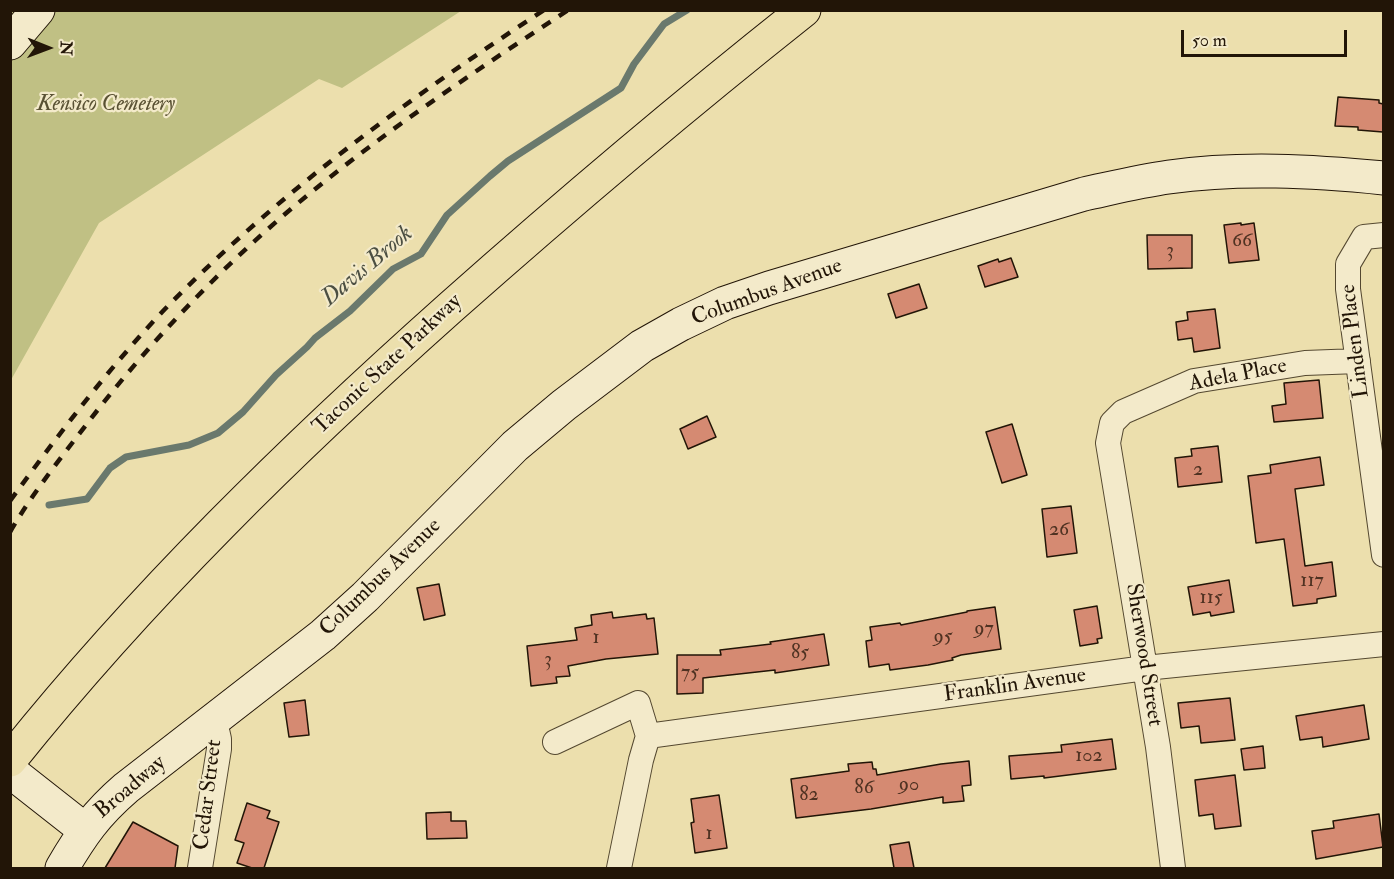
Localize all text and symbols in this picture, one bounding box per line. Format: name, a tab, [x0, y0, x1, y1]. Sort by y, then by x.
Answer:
north arrow	[18, 18, 78, 78]
scale bar	[1184, 18, 1350, 56]
text: 50 m	[1192, 29, 1227, 52]
text: N	[56, 41, 76, 56]
park label: Kensico Cemetery	[37, 92, 175, 118]
water label: Davis Brook	[316, 220, 420, 314]
house number: 66	[1232, 230, 1252, 254]
house number: 3	[1166, 240, 1174, 264]
street label: Columbus Avenue	[688, 253, 846, 333]
street label: Linden Place	[1336, 282, 1376, 400]
street label: Taconic State Parkway	[308, 289, 468, 441]
street label: Adela Place	[1187, 354, 1289, 398]
house number: 2	[1193, 459, 1203, 483]
street label: Columbus Avenue	[315, 513, 447, 643]
house number: 26	[1049, 519, 1069, 543]
house number: 117	[1300, 570, 1324, 594]
street label: Sherwood Street	[1119, 582, 1167, 728]
house number: 115	[1199, 587, 1223, 611]
house number: 97	[974, 618, 994, 642]
house number: 95	[933, 626, 953, 650]
house number: 1	[592, 627, 600, 651]
house number: 85	[791, 642, 809, 666]
house number: 3	[544, 649, 552, 673]
house number: 75	[681, 662, 699, 686]
street label: Franklin Avenue	[942, 663, 1088, 709]
street label: Cedar Street	[189, 738, 229, 852]
house number: 102	[1075, 745, 1103, 769]
street label: Broadway	[90, 751, 172, 825]
house number: 90	[899, 774, 919, 798]
house number: 86	[854, 777, 874, 801]
house number: 82	[799, 784, 819, 808]
house number: 1	[705, 823, 713, 847]

